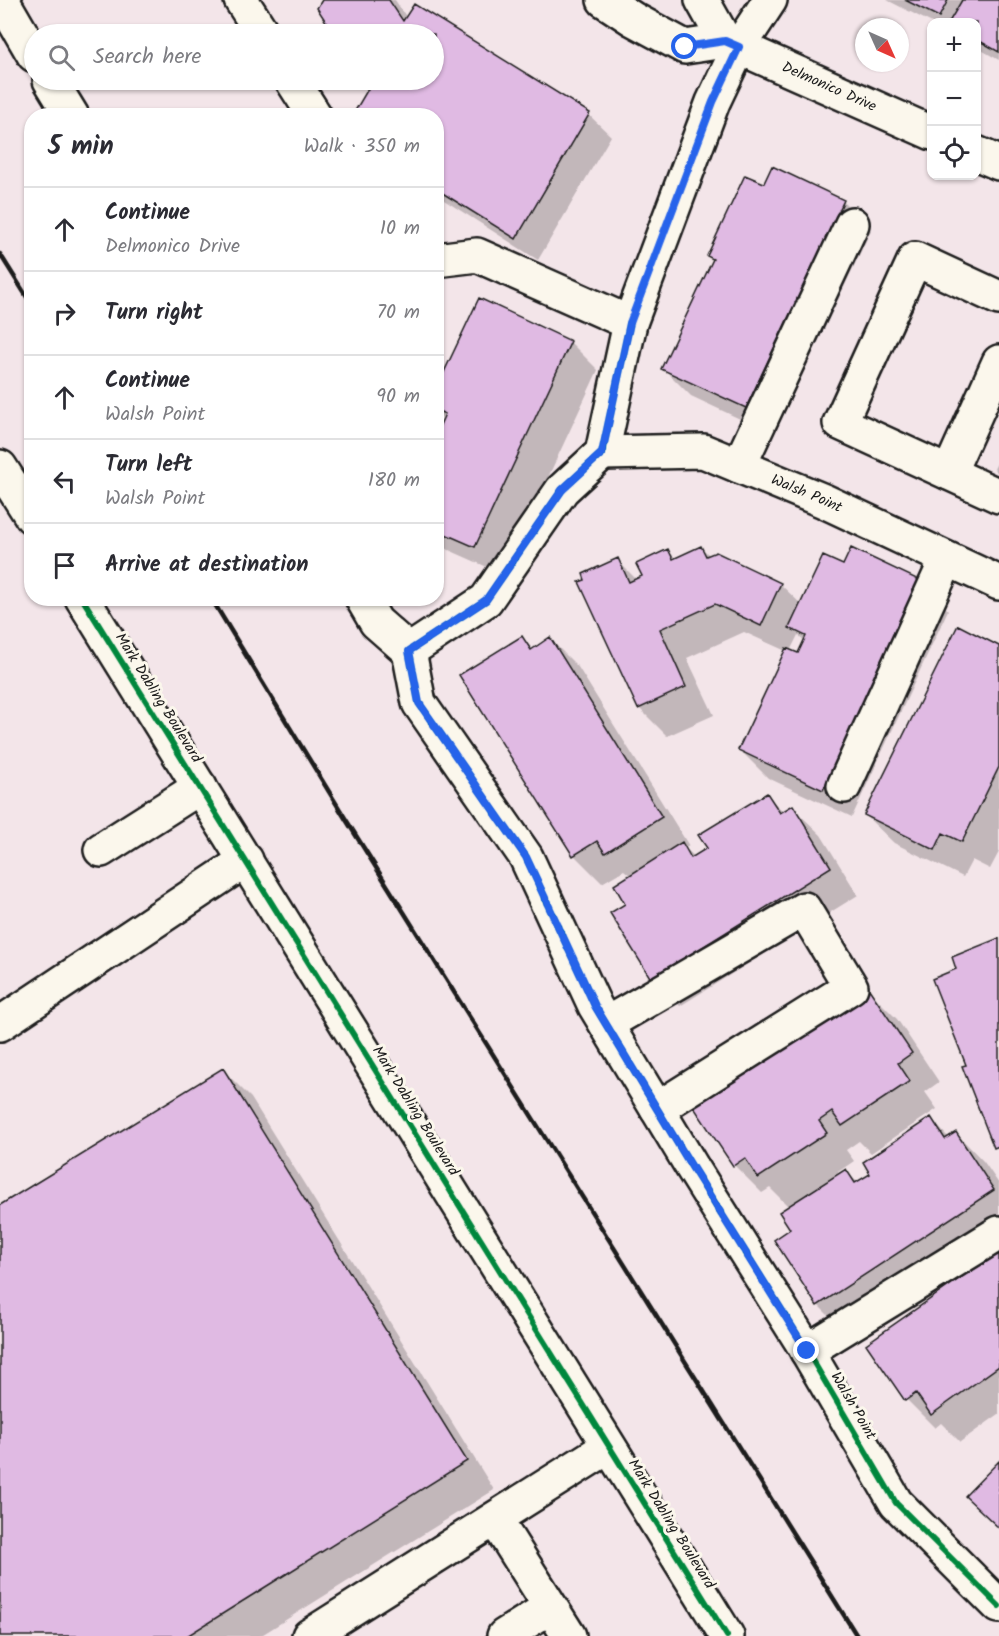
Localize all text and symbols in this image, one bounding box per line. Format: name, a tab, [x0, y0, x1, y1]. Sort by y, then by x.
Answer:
north arrow	[855, 18, 909, 72]
map controls	[927, 18, 981, 180]
button: +	[927, 18, 981, 72]
search box	[24, 24, 444, 90]
route start	[671, 33, 697, 59]
text: Search here	[93, 40, 201, 75]
icon: search	[45, 41, 78, 74]
street label: Delmonico Drive	[778, 56, 880, 119]
button: −	[927, 72, 981, 126]
text: 5 min	[48, 126, 114, 168]
button: locate	[927, 126, 981, 180]
text: Walk · 350 m	[304, 131, 420, 163]
text: Continue	[105, 196, 190, 231]
icon: ahead	[48, 213, 81, 246]
text: 10 m	[380, 213, 420, 245]
text: Delmonico Drive	[105, 231, 240, 263]
text: Turn right	[105, 296, 203, 331]
icon: right	[48, 297, 81, 330]
text: 70 m	[377, 297, 420, 329]
text: Continue	[105, 364, 190, 399]
icon: ahead	[48, 381, 81, 414]
text: 90 m	[376, 381, 420, 413]
text: Walsh Point	[105, 399, 205, 431]
text: Turn left	[105, 448, 192, 483]
icon: left	[48, 465, 81, 498]
text: 180 m	[368, 465, 420, 497]
street label: Walsh Point	[767, 468, 846, 520]
text: Walsh Point	[105, 483, 205, 515]
text: Arrive at destination	[105, 548, 308, 583]
icon: arrive	[48, 549, 81, 582]
street label: Mark Dabling Boulevard	[108, 628, 208, 768]
street label: Mark Dabling Boulevard	[365, 1041, 465, 1181]
route end	[793, 1337, 819, 1363]
street label: Walsh Point	[824, 1367, 882, 1445]
street label: Mark Dabling Boulevard	[621, 1454, 721, 1594]

